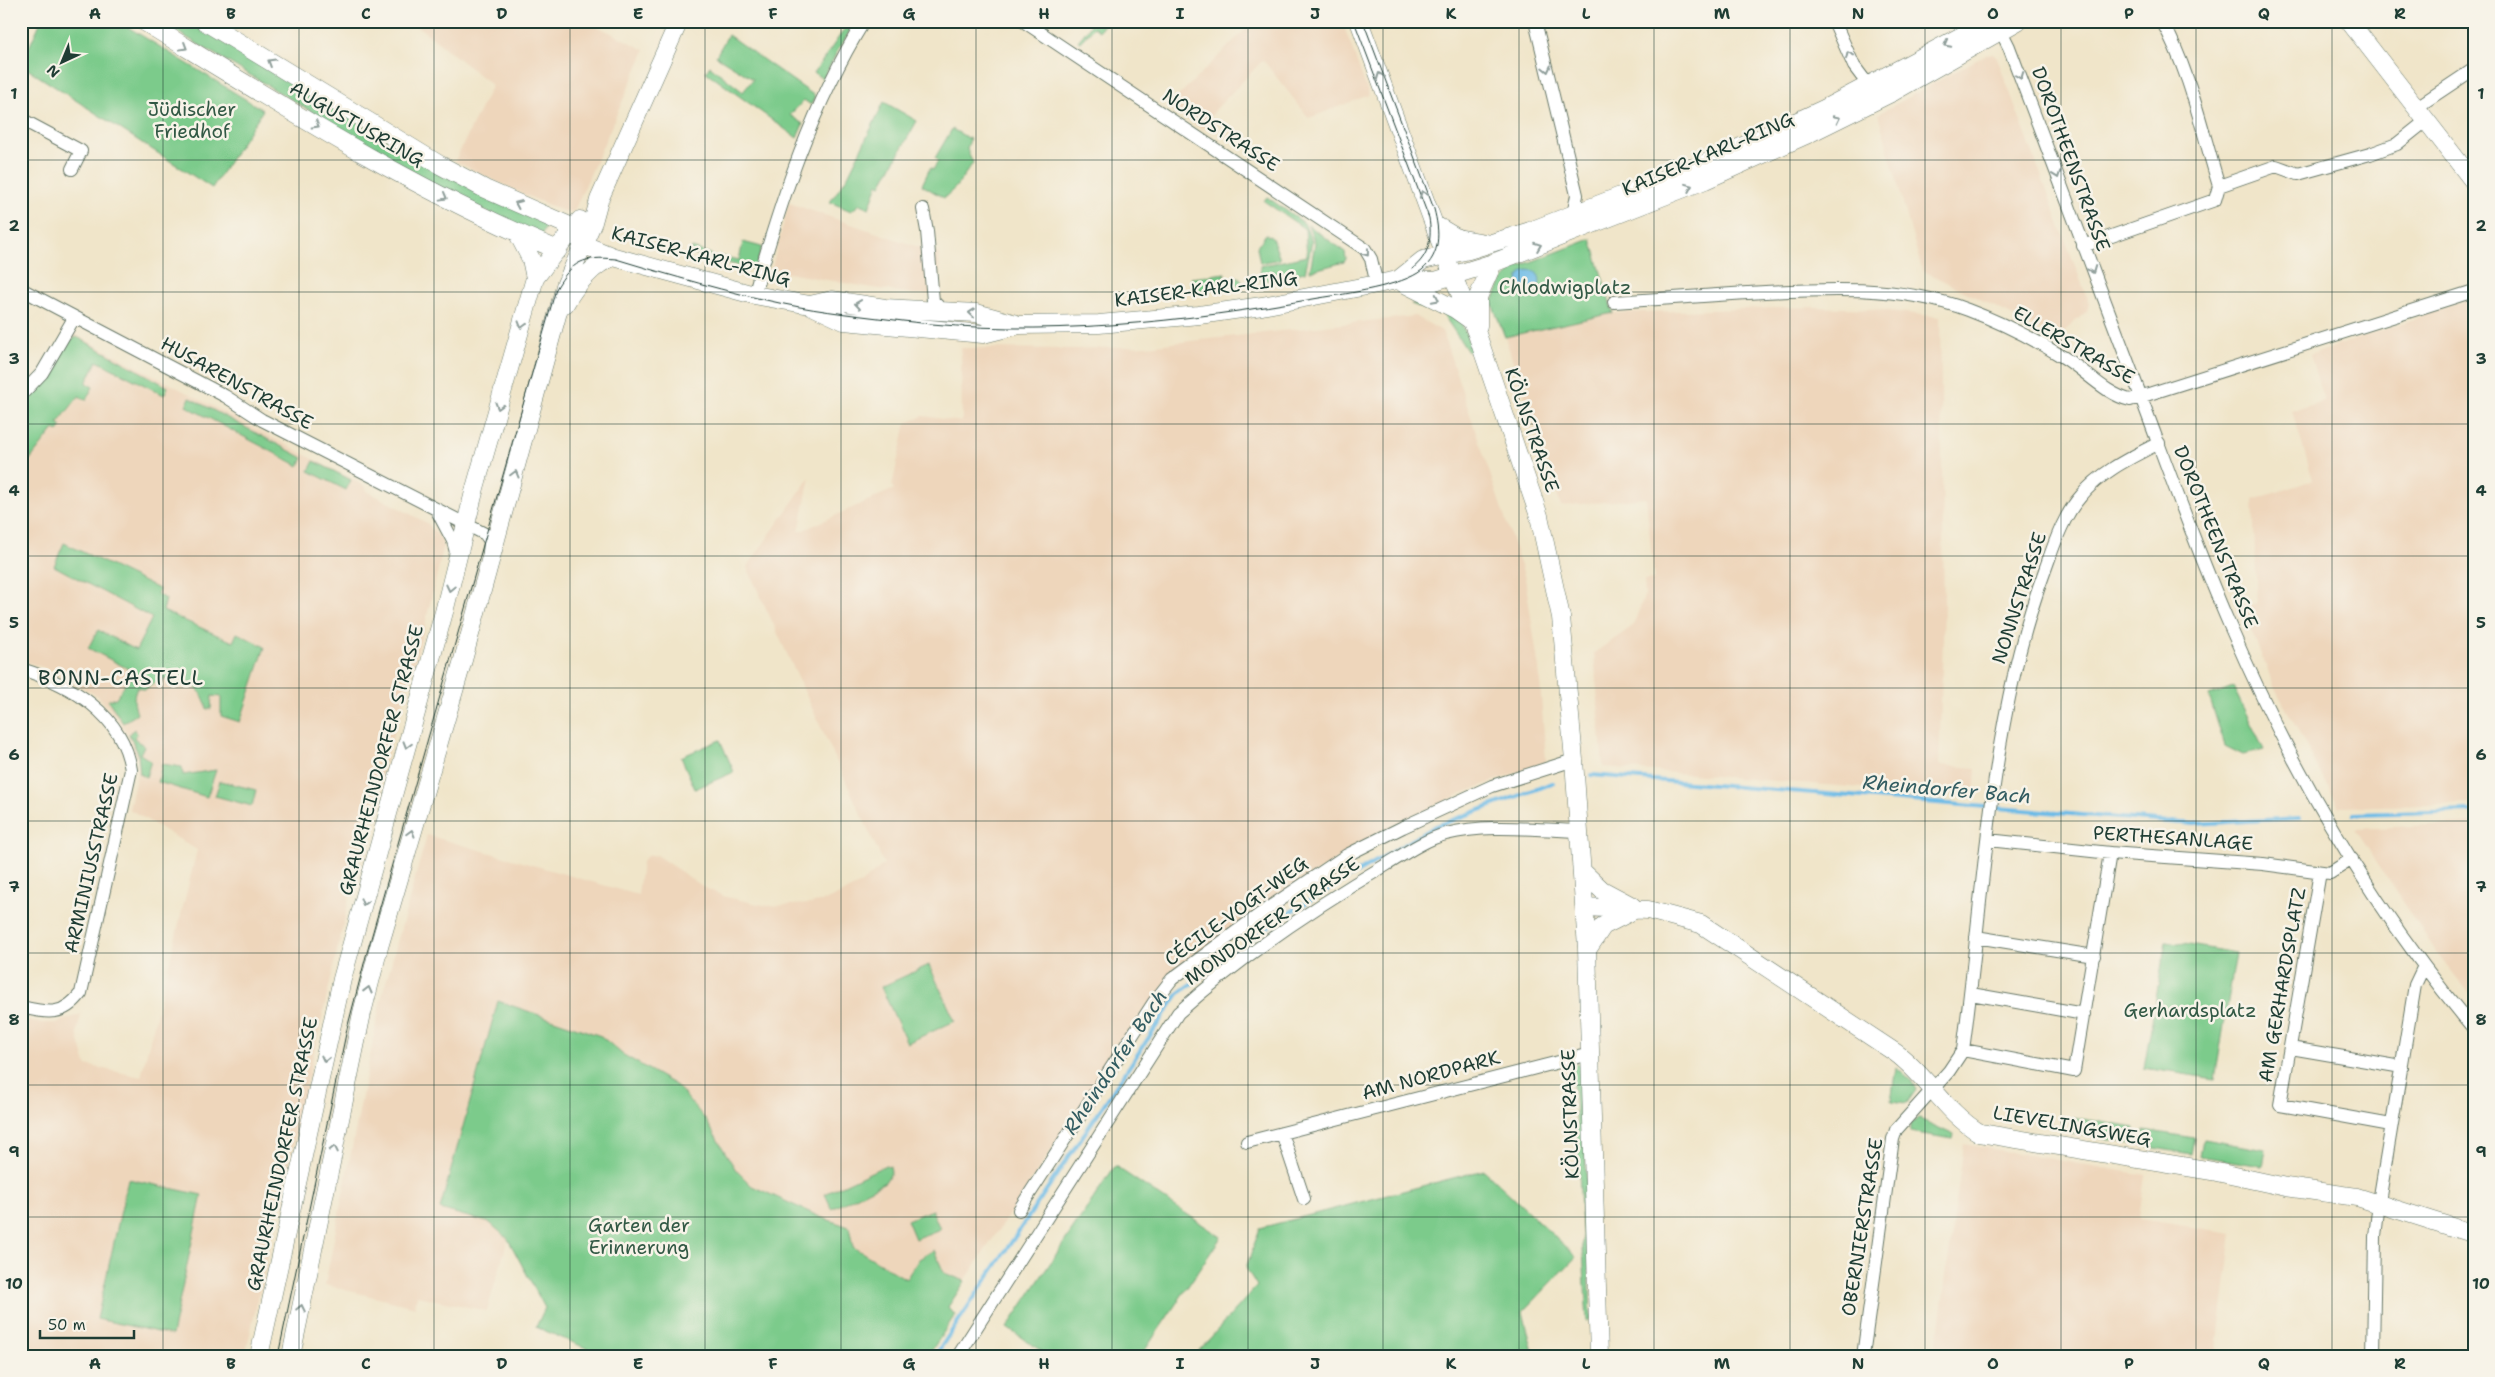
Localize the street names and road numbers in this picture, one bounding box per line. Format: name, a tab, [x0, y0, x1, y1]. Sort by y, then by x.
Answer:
street label: DOROTHEENSTRASSE	[2026, 63, 2116, 255]
street label: AUGUSTUSRING	[285, 75, 429, 173]
street label: NORDSTRASSE	[1158, 83, 1284, 177]
street label: KAISER-KARL-RING	[1618, 106, 1798, 202]
street label: KAISER-KARL-RING	[609, 220, 793, 292]
street label: KAISER-KARL-RING	[1113, 265, 1299, 313]
street label: ELLERSTRASSE	[2009, 300, 2139, 390]
street label: HUSARENSTRASSE	[156, 331, 318, 435]
street label: KÖLNSTRASSE	[1499, 364, 1565, 496]
street label: DOROTHEENSTRASSE	[2168, 442, 2264, 632]
street label: NONNSTRASSE	[1986, 529, 2052, 667]
street label: GRAURHEINDORFER STRASSE	[333, 622, 429, 898]
street label: ARMINIUSSTRASSE	[58, 770, 124, 956]
street label: PERTHESANLAGE	[2092, 820, 2254, 856]
street label: CÉCILE-VOGT-WEG	[1159, 850, 1313, 972]
street label: MONDORFER STRASSE	[1180, 851, 1364, 991]
street label: AM GERHARDSPLATZ	[2253, 886, 2311, 1084]
street label: GRAURHEINDORFER STRASSE	[241, 1015, 323, 1293]
street label: AM NORDPARK	[1359, 1044, 1503, 1106]
street label: KÖLNSTRASSE	[1555, 1048, 1585, 1180]
street label: LIEVELINGSWEG	[1991, 1100, 2153, 1152]
street label: OBERNIERSTRASSE	[1836, 1136, 1888, 1318]

